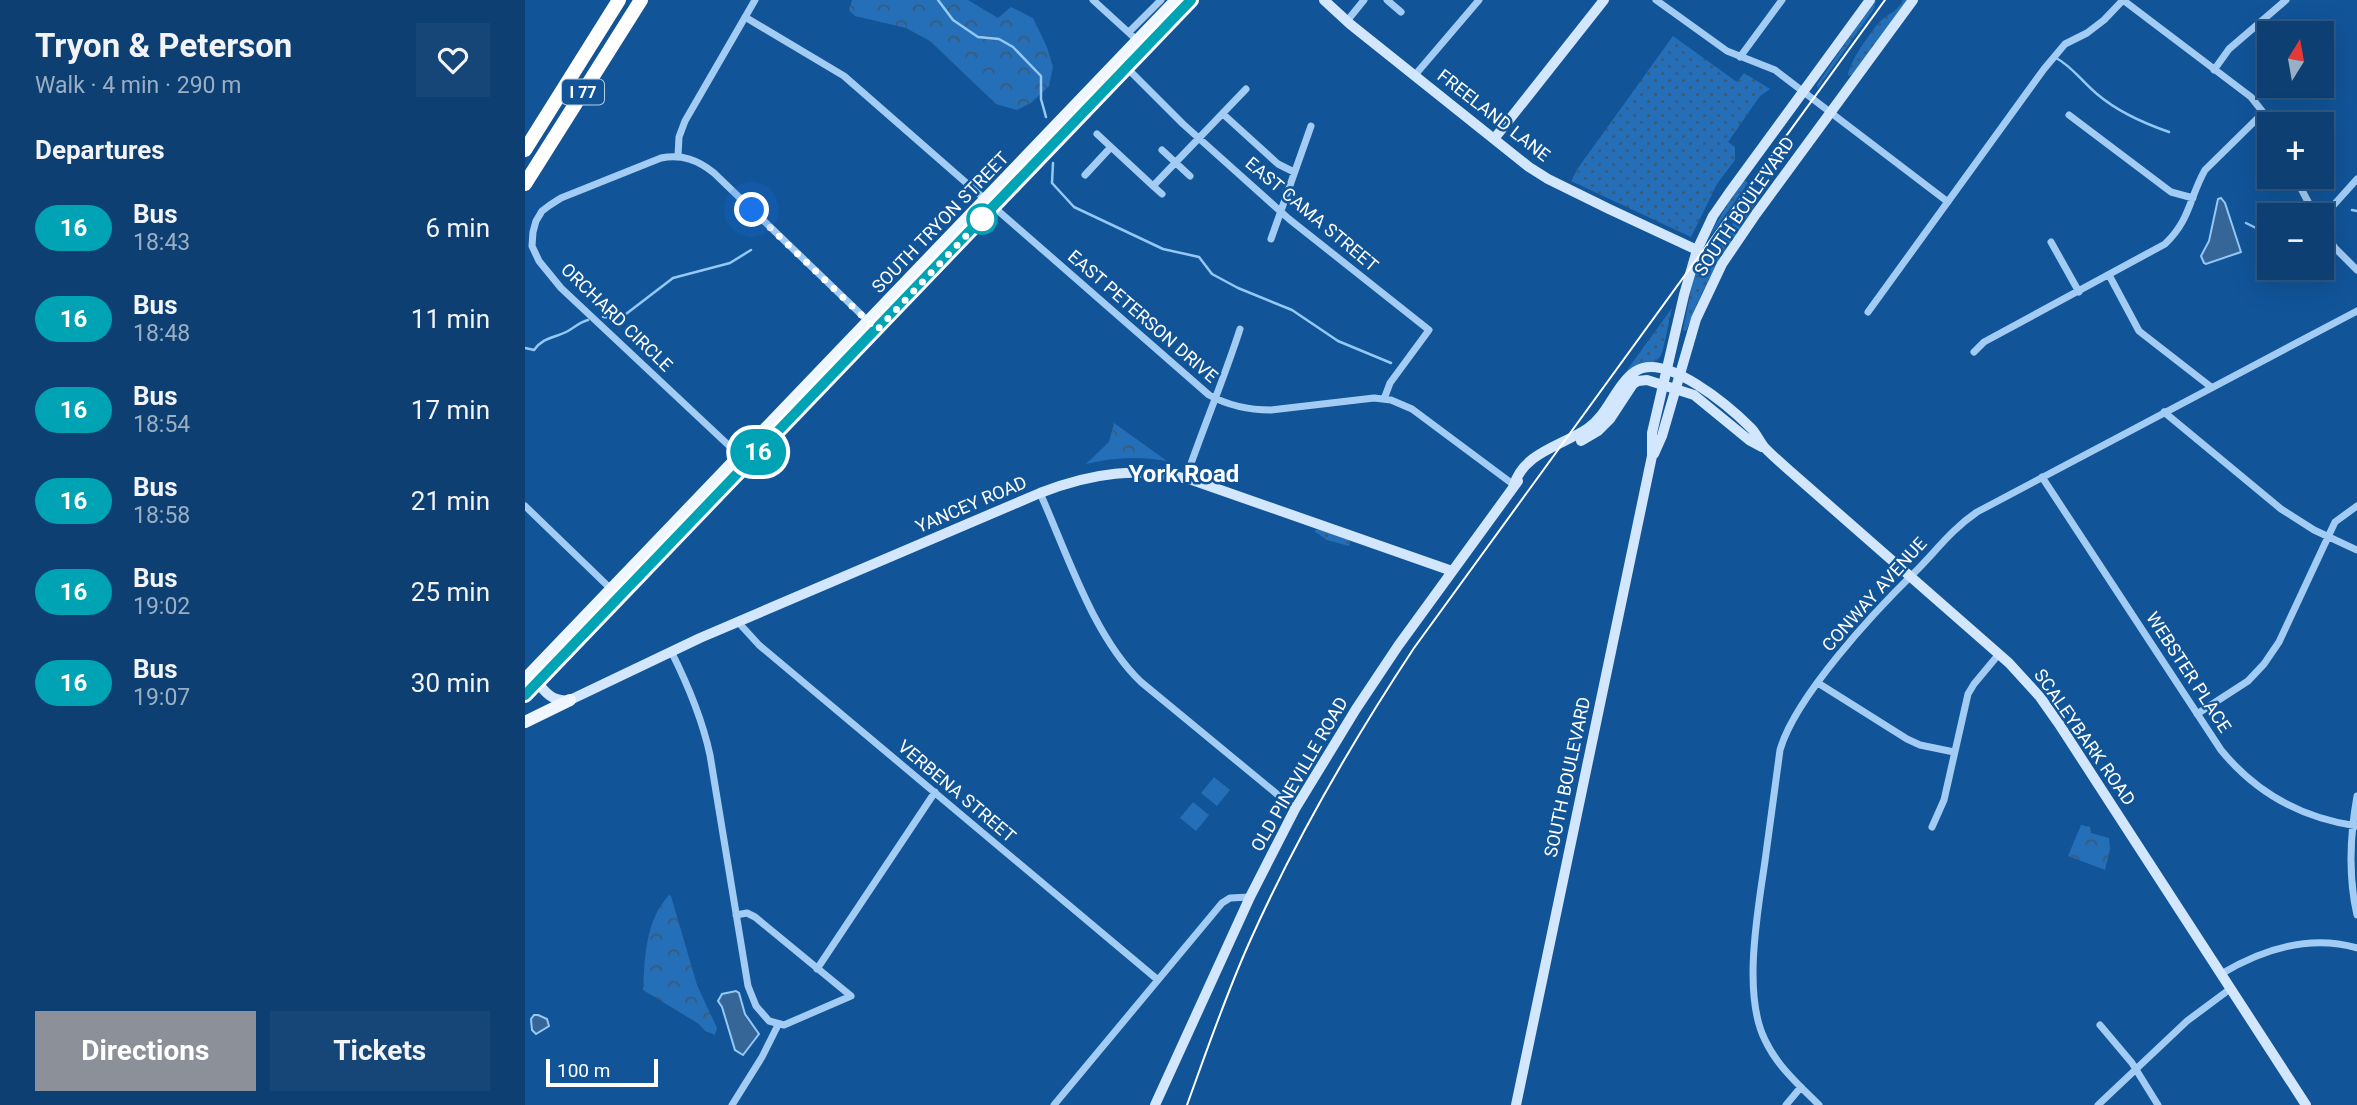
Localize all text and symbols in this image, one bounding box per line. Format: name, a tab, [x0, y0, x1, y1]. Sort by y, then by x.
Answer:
north arrow	[2257, 21, 2335, 98]
map controls	[2257, 21, 2334, 280]
button: heart	[416, 23, 490, 97]
text: Tryon & Peterson	[35, 26, 292, 65]
street label: FREELAND LANE	[1434, 65, 1554, 165]
text: Walk · 4 min · 290 m	[35, 72, 241, 99]
road number: I 77	[562, 80, 604, 104]
button: +	[2257, 112, 2334, 189]
street label: SOUTH BOULEVARD	[1690, 132, 1798, 280]
text: Departures	[35, 135, 165, 165]
street label: SOUTH TRYON STREET	[867, 147, 1013, 297]
street label: EAST CAMA STREET	[1241, 152, 1383, 276]
your location	[734, 192, 769, 227]
text: Bus	[133, 199, 178, 229]
button: −	[2257, 203, 2334, 280]
unlabelled marker	[967, 204, 997, 234]
text: 6 min	[425, 213, 490, 243]
text: 16	[60, 214, 87, 242]
text: 18:43	[133, 229, 190, 256]
street label: EAST PETERSON DRIVE	[1064, 245, 1222, 387]
street label: ORCHARD CIRCLE	[557, 259, 677, 375]
text: Bus	[133, 290, 178, 320]
text: 11 min	[411, 304, 490, 334]
text: 16	[60, 305, 87, 333]
text: 18:48	[133, 320, 190, 347]
text: Bus	[133, 381, 178, 411]
text: 17 min	[411, 395, 490, 425]
text: 16	[60, 396, 87, 424]
text: 18:54	[133, 411, 190, 438]
line badge: 16	[727, 429, 789, 475]
text: 16	[744, 438, 772, 466]
district label: York Road	[1129, 460, 1239, 488]
street label: YANCEY ROAD	[912, 471, 1030, 537]
text: Bus	[133, 472, 178, 502]
text: 21 min	[411, 486, 490, 516]
text: 16	[60, 487, 87, 515]
text: 18:58	[133, 502, 190, 529]
street label: CONWAY AVENUE	[1817, 533, 1931, 655]
text: Bus	[133, 563, 178, 593]
text: 25 min	[411, 577, 490, 607]
text: 16	[60, 578, 87, 606]
text: 19:02	[133, 593, 190, 620]
street label: WEBSTER PLACE	[2142, 608, 2236, 736]
text: Bus	[133, 654, 178, 684]
street label: SCALEYBARK ROAD	[2030, 665, 2140, 809]
text: 30 min	[411, 668, 490, 698]
text: 16	[60, 669, 87, 697]
text: 19:07	[133, 684, 190, 711]
street label: OLD PINEVILLE ROAD	[1246, 693, 1352, 855]
street label: SOUTH BOULEVARD	[1540, 695, 1594, 859]
street label: VERBENA STREET	[894, 736, 1020, 847]
button: Directions	[35, 1011, 256, 1091]
button: Tickets	[270, 1011, 490, 1091]
scale bar	[546, 1056, 658, 1088]
text: 100 m	[557, 1059, 610, 1082]

